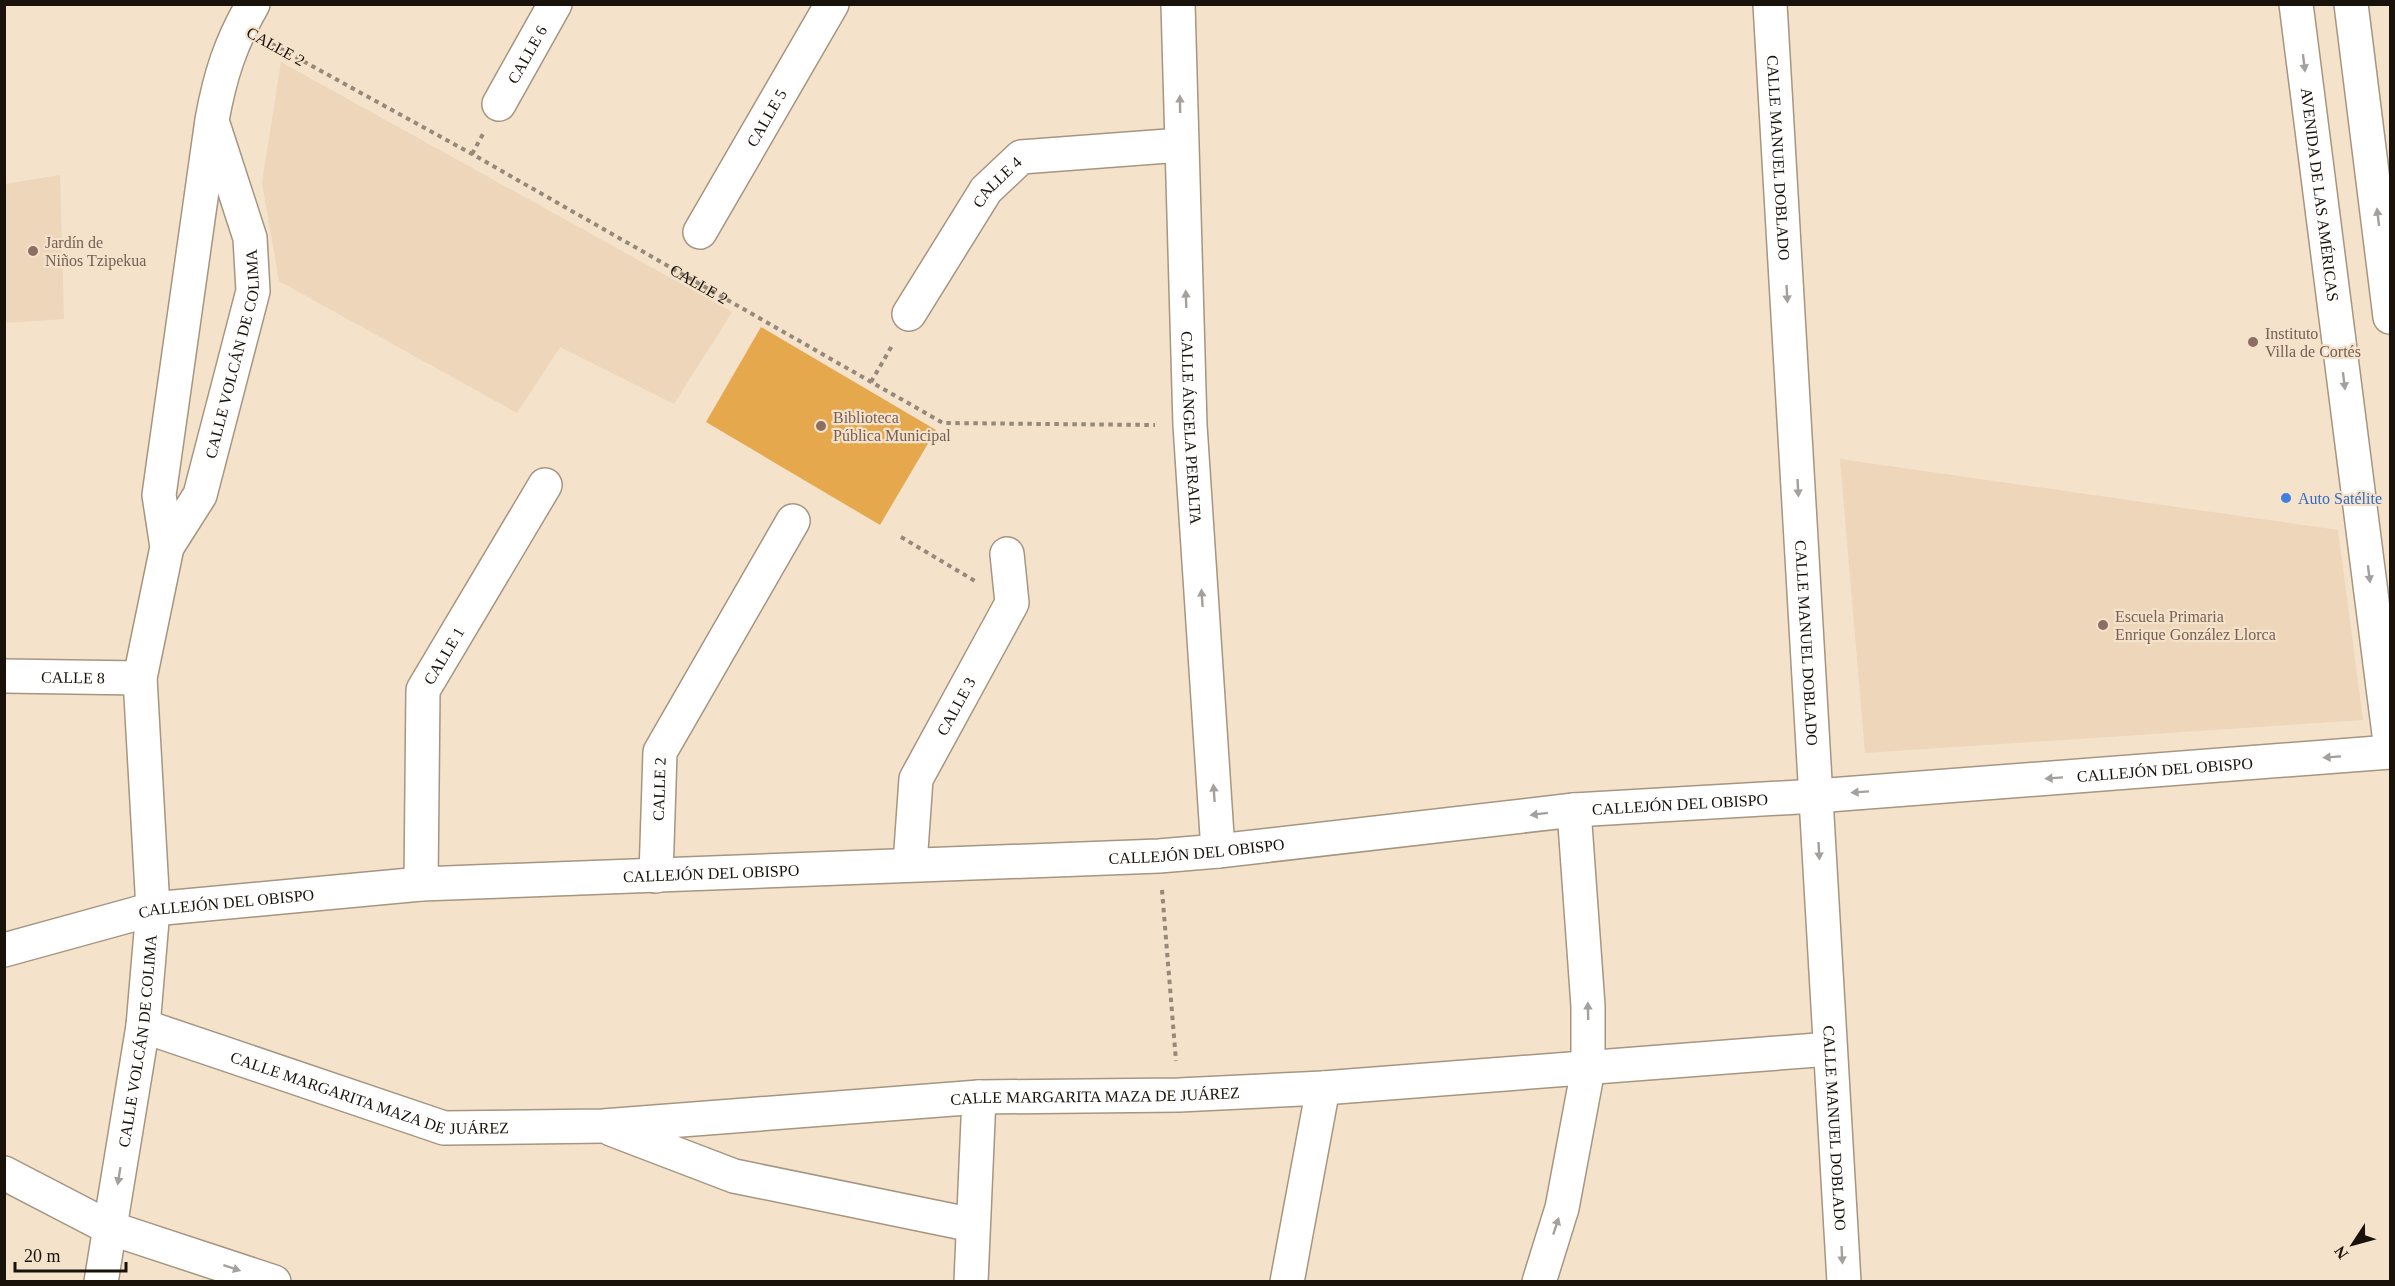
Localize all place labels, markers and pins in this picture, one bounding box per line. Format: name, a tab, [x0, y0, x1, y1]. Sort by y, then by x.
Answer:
place label: Jardín de Niños Tzipekua	[45, 234, 146, 270]
marker: Jardín de Niños Tzipekua	[26, 244, 40, 258]
place label: Instituto Villa de Cortés	[2265, 325, 2361, 360]
marker: Instituto Villa de Cortés	[2246, 335, 2260, 349]
place label: Biblioteca Pública Municipal	[833, 409, 951, 445]
marker: Biblioteca Pública Municipal	[814, 419, 828, 433]
place label: Auto Satélite	[2298, 490, 2382, 507]
marker: Auto Satélite	[2279, 491, 2293, 505]
place label: Escuela Primaria Enrique González Llorca	[2115, 608, 2276, 644]
marker: Escuela Primaria Enrique González Llorca	[2096, 618, 2110, 632]

